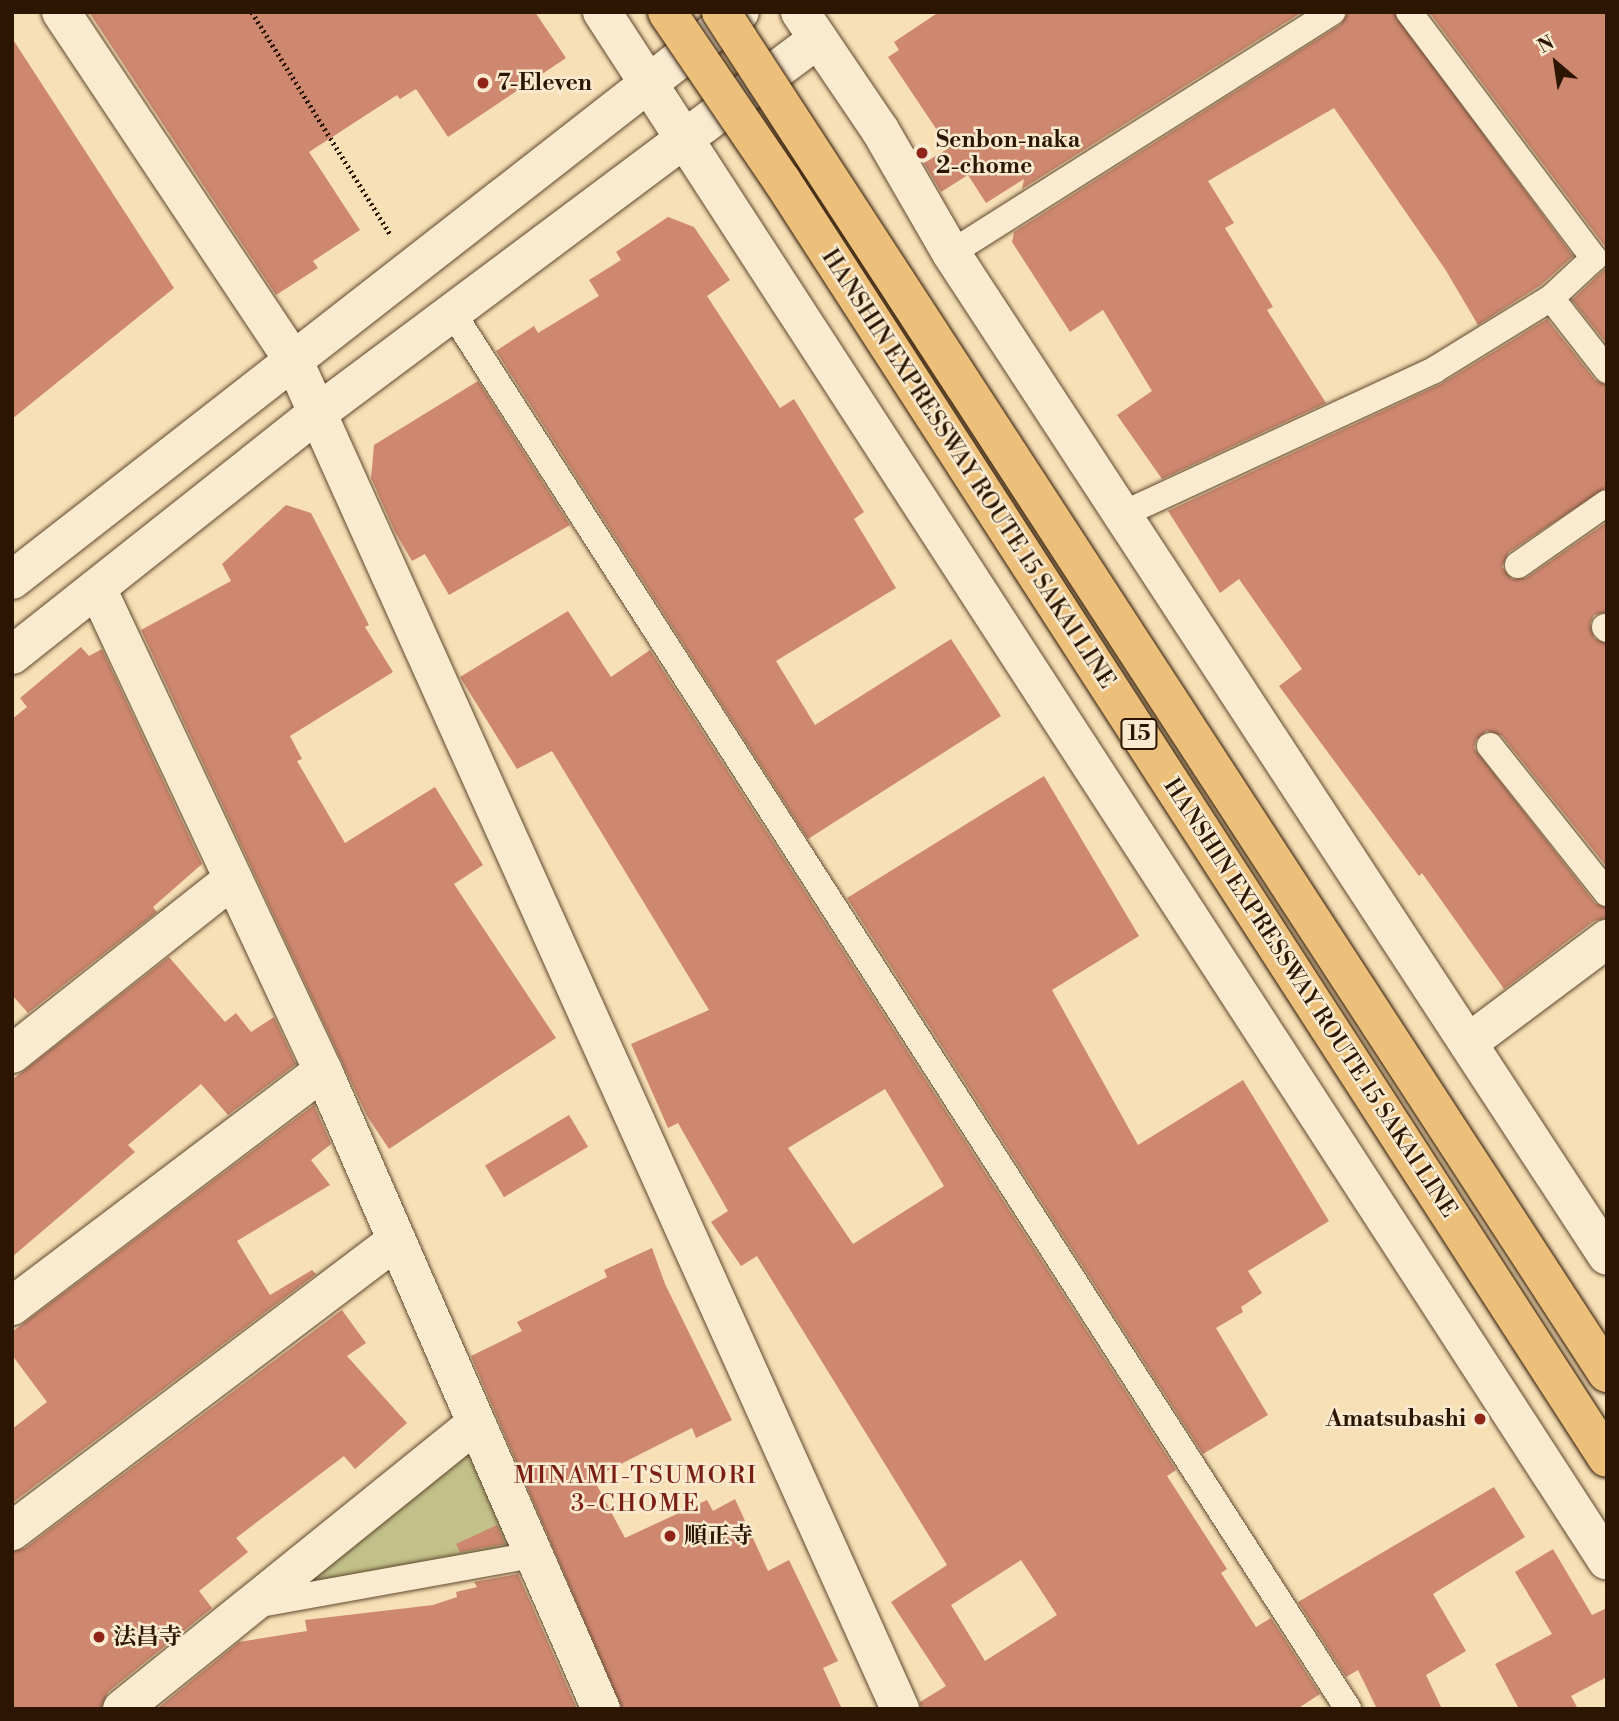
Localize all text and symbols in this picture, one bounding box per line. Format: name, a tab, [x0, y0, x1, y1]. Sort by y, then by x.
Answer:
north arrow	[1521, 28, 1591, 98]
text: N	[1533, 30, 1558, 59]
place label: 7-Eleven	[497, 69, 592, 97]
marker: 7-Eleven	[475, 75, 491, 91]
place label: Senbon-naka 2-chome	[936, 126, 1080, 180]
marker: Senbon-naka 2-chome	[914, 145, 930, 161]
street label: HANSHIN EXPRESSWAY ROUTE 15 SAKAI LINE	[815, 244, 1121, 694]
road number: 15	[1120, 716, 1158, 752]
street label: HANSHIN EXPRESSWAY ROUTE 15 SAKAI LINE	[1157, 773, 1463, 1223]
place label: Amatsubashi	[1326, 1405, 1466, 1433]
marker: Amatsubashi	[1472, 1411, 1488, 1427]
district label: MINAMI-TSUMORI 3-CHOME	[516, 1463, 756, 1519]
place label: 順正寺	[684, 1522, 753, 1550]
marker: 順正寺	[662, 1528, 678, 1544]
place label: 法昌寺	[113, 1623, 182, 1651]
marker: 法昌寺	[91, 1629, 107, 1645]

